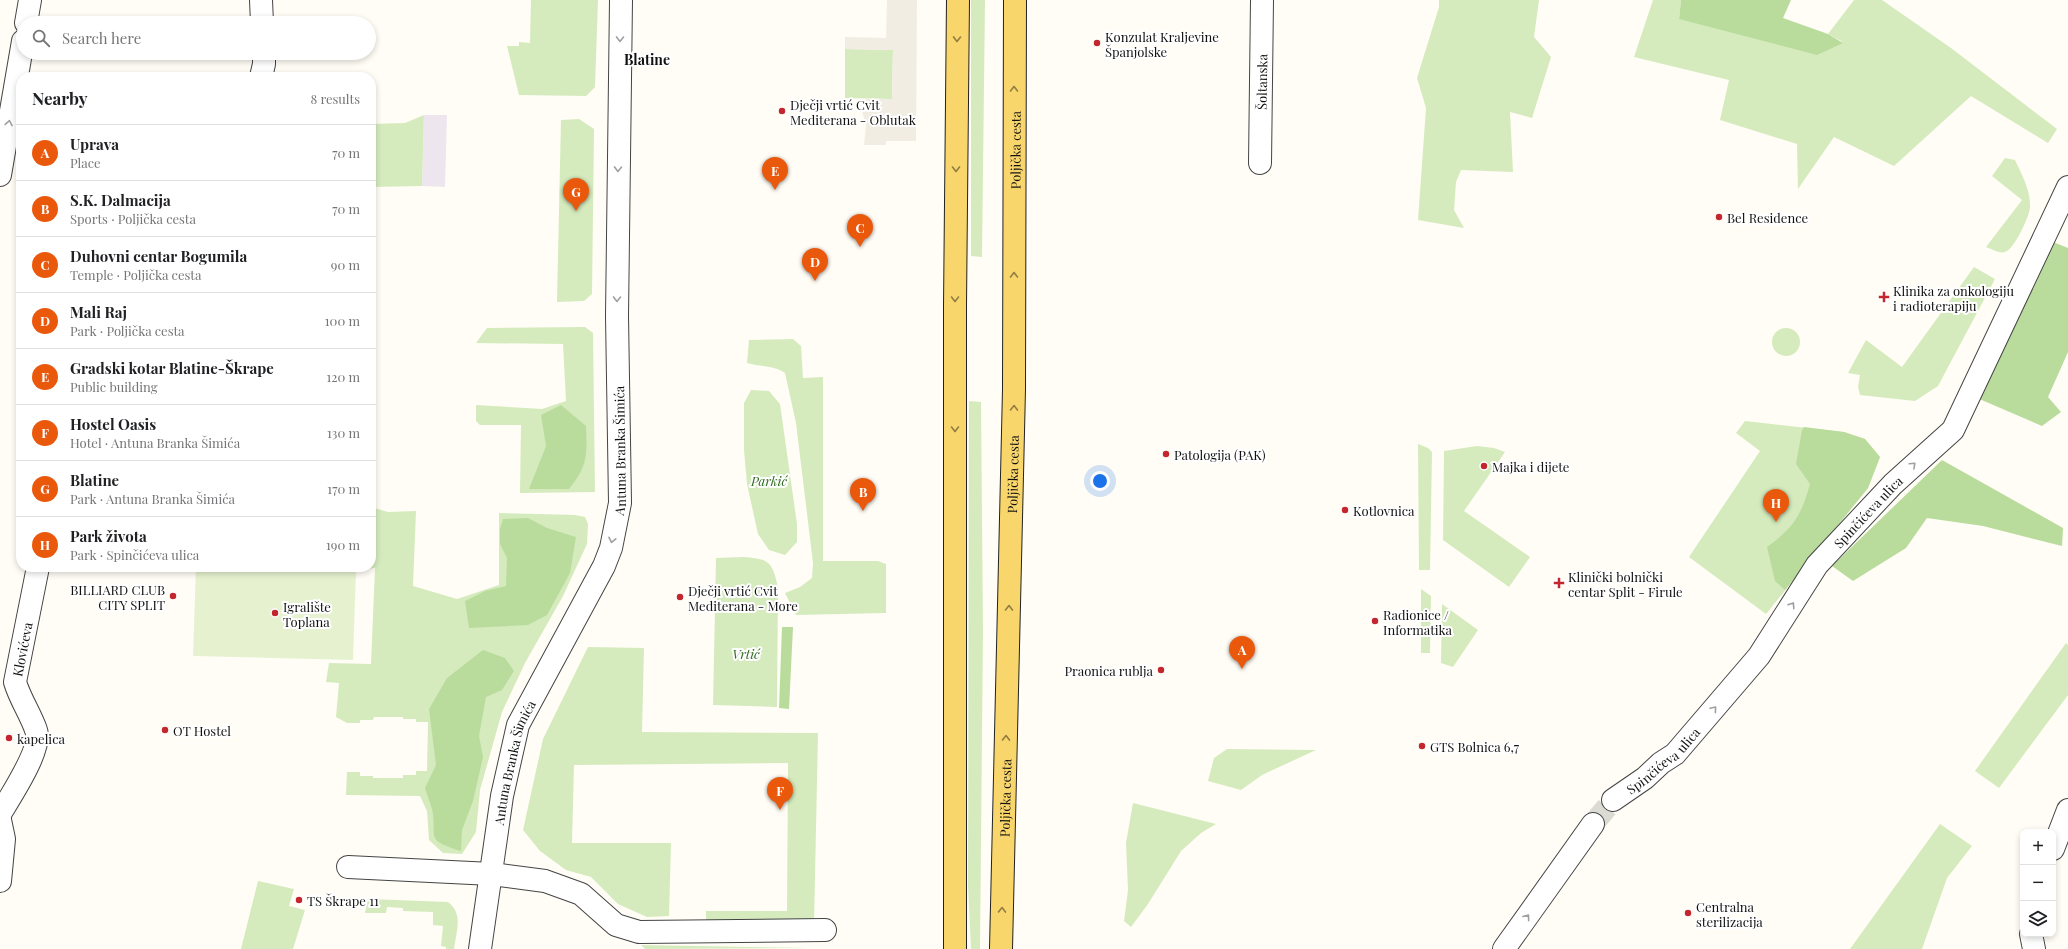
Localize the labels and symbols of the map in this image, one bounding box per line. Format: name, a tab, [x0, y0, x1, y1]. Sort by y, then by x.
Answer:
place label: Konzulat Kraljevine Španjolske	[1105, 28, 1219, 60]
one-way arrow	[616, 36, 624, 42]
one-way arrow	[953, 36, 961, 42]
marker: Konzulat Kraljevine Španjolske	[1092, 38, 1102, 48]
district label: Blatine	[624, 50, 670, 69]
street label: Šoltanska	[1252, 53, 1270, 110]
one-way arrow	[1010, 86, 1018, 92]
place label: Dječji vrtić Cvit Mediterana - Oblutak	[790, 96, 917, 128]
marker: Dječji vrtić Cvit Mediterana - Oblutak	[777, 106, 787, 116]
street label: Poljička cesta	[1006, 110, 1023, 189]
one-way arrow	[4, 120, 13, 126]
pin: E	[762, 157, 788, 190]
one-way arrow	[614, 166, 622, 172]
one-way arrow	[952, 166, 960, 172]
pin: G	[563, 178, 589, 211]
place label: Bel Residence	[1727, 209, 1808, 226]
marker: Bel Residence	[1714, 212, 1724, 222]
pin: C	[847, 214, 873, 247]
pin: D	[802, 248, 828, 281]
one-way arrow	[1010, 272, 1018, 278]
place label: Klinika za onkologiju i radioterapiju	[1893, 282, 2014, 314]
marker: Klinika za onkologiju i radioterapiju	[1878, 291, 1890, 303]
one-way arrow	[613, 296, 621, 302]
one-way arrow	[951, 296, 959, 302]
street label: Antuna Branka Šimića	[609, 385, 629, 517]
one-way arrow	[1010, 405, 1018, 411]
one-way arrow	[951, 426, 959, 432]
street label: Poljička cesta	[1003, 434, 1021, 513]
place label: Patologija (PAK)	[1174, 446, 1266, 463]
marker: Patologija (PAK)	[1161, 449, 1171, 459]
place label: Majka i dijete	[1492, 458, 1570, 475]
marker: Majka i dijete	[1479, 461, 1489, 471]
one-way arrow	[1909, 463, 1916, 470]
your location	[1090, 471, 1110, 491]
street label: Spinčićeva ulica	[1829, 471, 1906, 551]
park label: Parkić	[750, 472, 788, 489]
pin: B	[850, 478, 876, 511]
pin: H	[1763, 489, 1789, 522]
place label: Kotlovnica	[1353, 502, 1415, 519]
marker: Kotlovnica	[1340, 505, 1350, 515]
one-way arrow	[609, 537, 617, 543]
place label: Klinički bolnički centar Split - Firule	[1568, 568, 1683, 600]
marker: Klinički bolnički centar Split - Firule	[1553, 577, 1565, 589]
place label: BILLIARD CLUB CITY SPLIT	[70, 581, 165, 613]
place label: Dječji vrtić Cvit Mediterana - More	[688, 582, 798, 614]
marker: BILLIARD CLUB CITY SPLIT	[168, 591, 178, 601]
marker: Dječji vrtić Cvit Mediterana - More	[675, 592, 685, 602]
place label: Igralište Toplana	[283, 598, 331, 630]
one-way arrow	[1787, 602, 1795, 609]
one-way arrow	[1005, 605, 1013, 611]
place label: Radionice / Informatika	[1383, 606, 1453, 638]
marker: Igralište Toplana	[270, 608, 280, 618]
marker: Radionice / Informatika	[1370, 616, 1380, 626]
street label: Klovićeva	[8, 620, 35, 678]
pin: A	[1229, 636, 1255, 669]
park label: Vrtić	[732, 645, 761, 662]
place label: Praonica rublja	[1064, 662, 1154, 679]
marker: Praonica rublja	[1156, 665, 1166, 675]
street label: Antuna Branka Šimića	[489, 697, 539, 827]
one-way arrow	[1709, 706, 1716, 713]
place label: OT Hostel	[173, 722, 231, 739]
street label: Spinčićeva ulica	[1623, 723, 1703, 797]
marker: OT Hostel	[160, 725, 170, 735]
place label: kapelica	[17, 730, 65, 747]
marker: kapelica	[4, 733, 14, 743]
one-way arrow	[1002, 735, 1010, 741]
place label: GTS Bolnica 6,7	[1430, 738, 1520, 755]
marker: GTS Bolnica 6,7	[1417, 741, 1427, 751]
street label: Poljička cesta	[995, 758, 1014, 837]
pin: F	[767, 777, 793, 810]
place label: TS Škrape 11	[307, 892, 379, 909]
marker: TS Škrape 11	[294, 895, 304, 905]
place label: Centralna sterilizacija	[1696, 898, 1763, 930]
one-way arrow	[998, 907, 1006, 913]
marker: Centralna sterilizacija	[1683, 908, 1693, 918]
one-way arrow	[1522, 915, 1529, 922]

